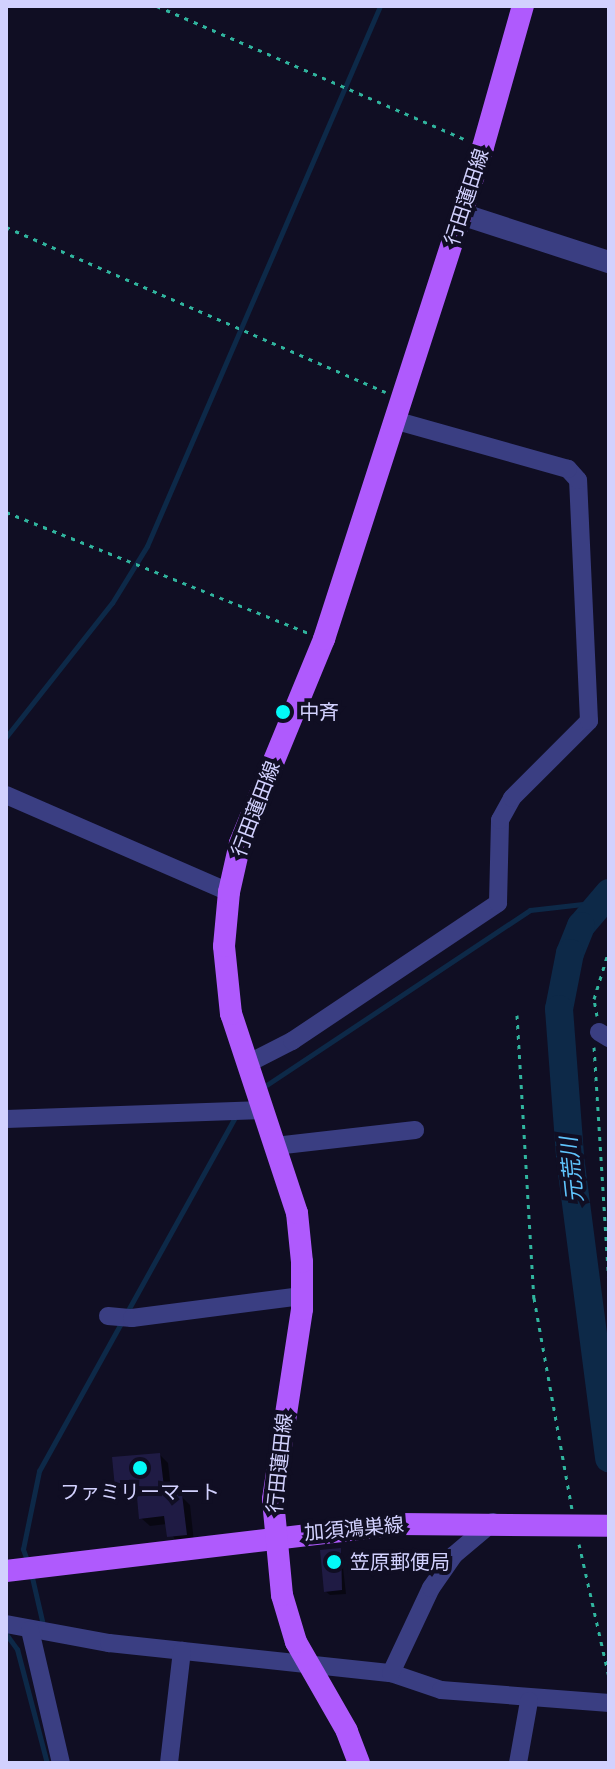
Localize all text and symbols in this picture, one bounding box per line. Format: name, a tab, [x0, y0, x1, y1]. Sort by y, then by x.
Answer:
street label: 行田蓮田線	[440, 146, 494, 248]
place label: 中斉	[299, 700, 339, 724]
marker: 中斉	[274, 703, 292, 721]
street label: 行田蓮田線	[227, 758, 285, 860]
water label: 元荒川	[555, 1136, 589, 1204]
street label: 行田蓮田線	[263, 1412, 297, 1514]
marker: ファミリーマート	[131, 1459, 149, 1477]
place label: ファミリーマート	[60, 1480, 220, 1504]
street label: 加須鴻巣線	[303, 1513, 405, 1545]
place label: 笠原郵便局	[350, 1550, 450, 1574]
marker: 笠原郵便局	[325, 1553, 343, 1571]

